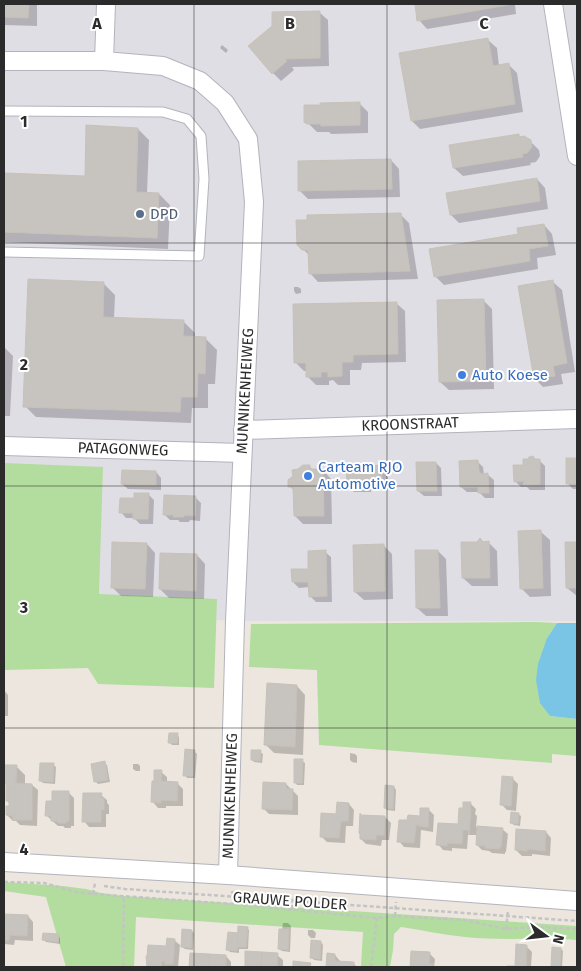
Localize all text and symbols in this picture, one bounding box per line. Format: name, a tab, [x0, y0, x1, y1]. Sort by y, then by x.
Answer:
text: A	[91, 14, 102, 33]
text: B	[285, 14, 295, 33]
text: C	[479, 14, 489, 33]
text: 1	[20, 112, 28, 131]
place label: DPD	[150, 205, 178, 223]
marker: DPD	[134, 208, 146, 220]
street label: MUNNIKENHEIWEG	[233, 328, 257, 454]
text: 2	[20, 355, 28, 374]
place label: Auto Koese	[472, 366, 548, 384]
marker: Auto Koese	[456, 369, 468, 381]
street label: KROONSTRAAT	[361, 413, 459, 435]
street label: PATAGONWEG	[77, 438, 169, 460]
place label: Carteam RJO Automotive	[318, 458, 402, 493]
marker: Carteam RJO Automotive	[302, 470, 314, 482]
text: 3	[19, 598, 28, 617]
street label: MUNNIKENHEIWEG	[219, 733, 241, 859]
text: 4	[19, 840, 29, 859]
street label: GRAUWE POLDER	[232, 888, 348, 914]
north arrow	[521, 911, 571, 961]
text: N	[549, 933, 567, 946]

